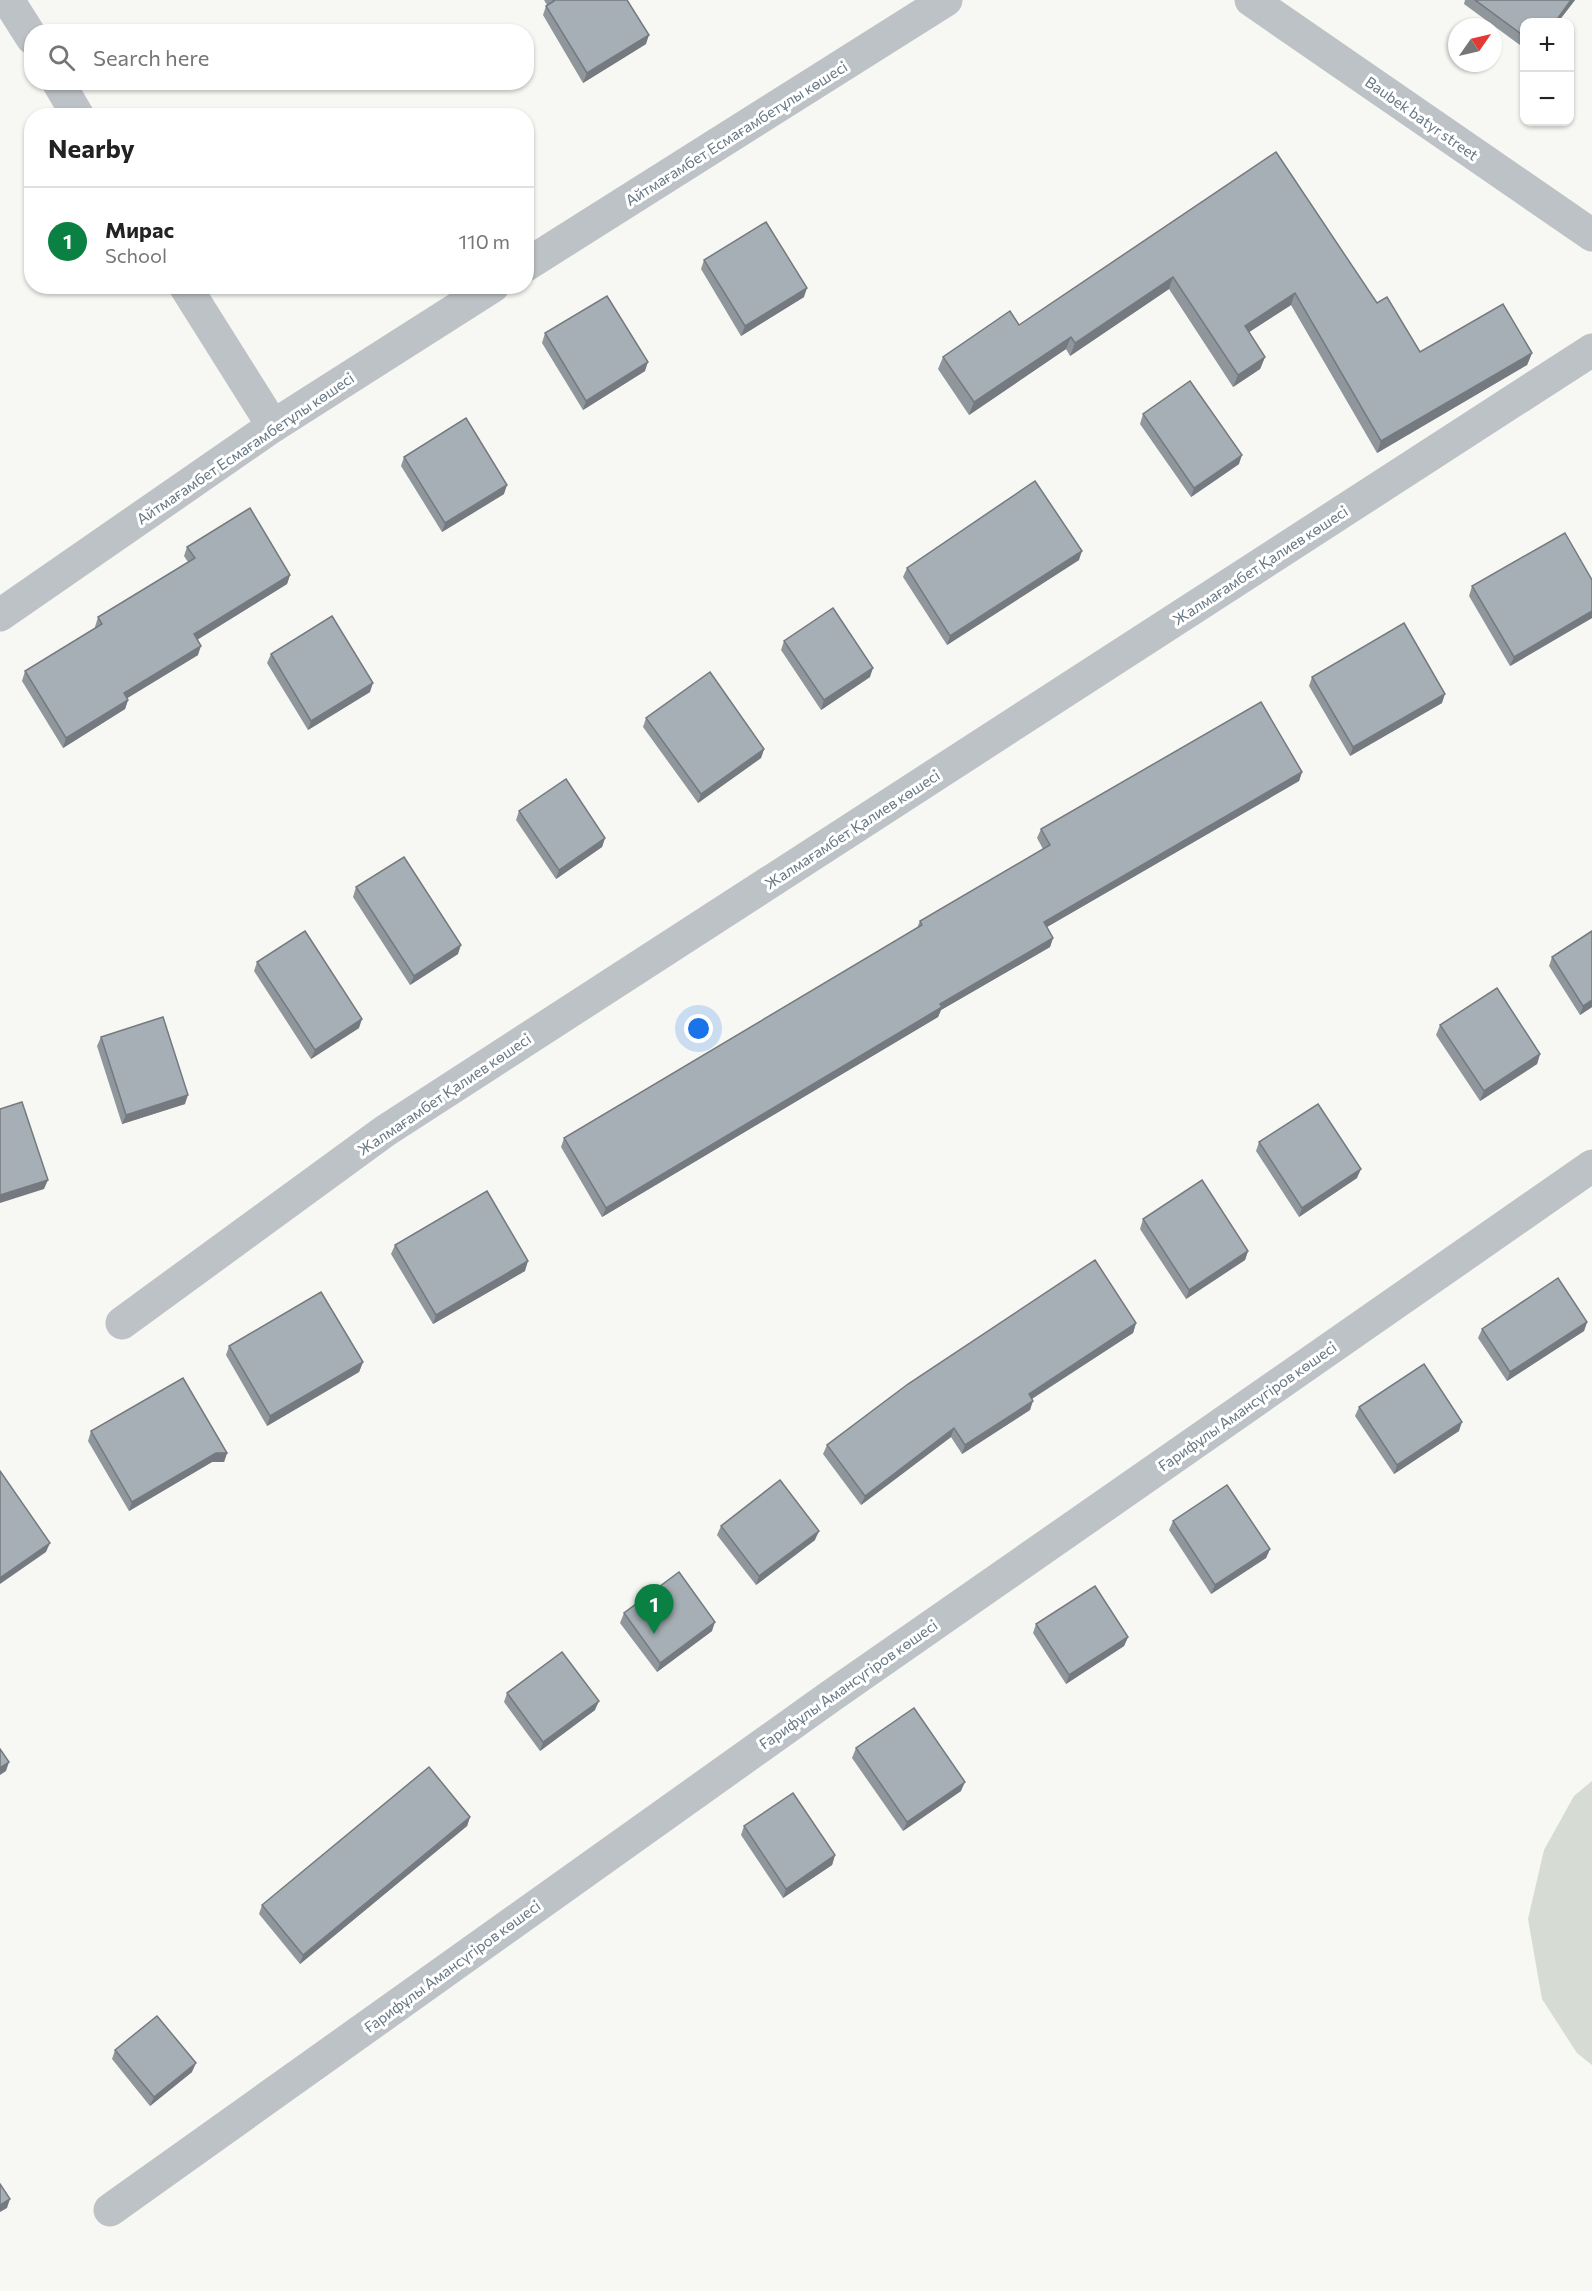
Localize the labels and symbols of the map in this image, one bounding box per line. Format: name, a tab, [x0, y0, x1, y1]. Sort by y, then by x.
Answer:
north arrow	[1448, 18, 1502, 72]
street label: Айтмағамбет Есмағамбетұлы көшесі	[622, 57, 850, 209]
street label: Baubek batyr street	[1362, 72, 1482, 164]
street label: Айтмағамбет Есмағамбетұлы көшесі	[133, 368, 357, 528]
street label: Жалмағамбет Қалиев көшесі	[1169, 502, 1351, 628]
street label: Жалмағамбет Қалиев көшесі	[761, 766, 943, 892]
your location	[684, 1014, 713, 1043]
street label: Жалмағамбет Қалиев көшесі	[354, 1029, 534, 1159]
street label: Ғарифұлы Амансүгіров көшесі	[1154, 1337, 1340, 1475]
pin: 1	[634, 1584, 674, 1634]
street label: Ғарифұлы Амансүгіров көшесі	[755, 1615, 941, 1753]
street label: Ғарифұлы Амансүгіров көшесі	[360, 1896, 544, 2036]

